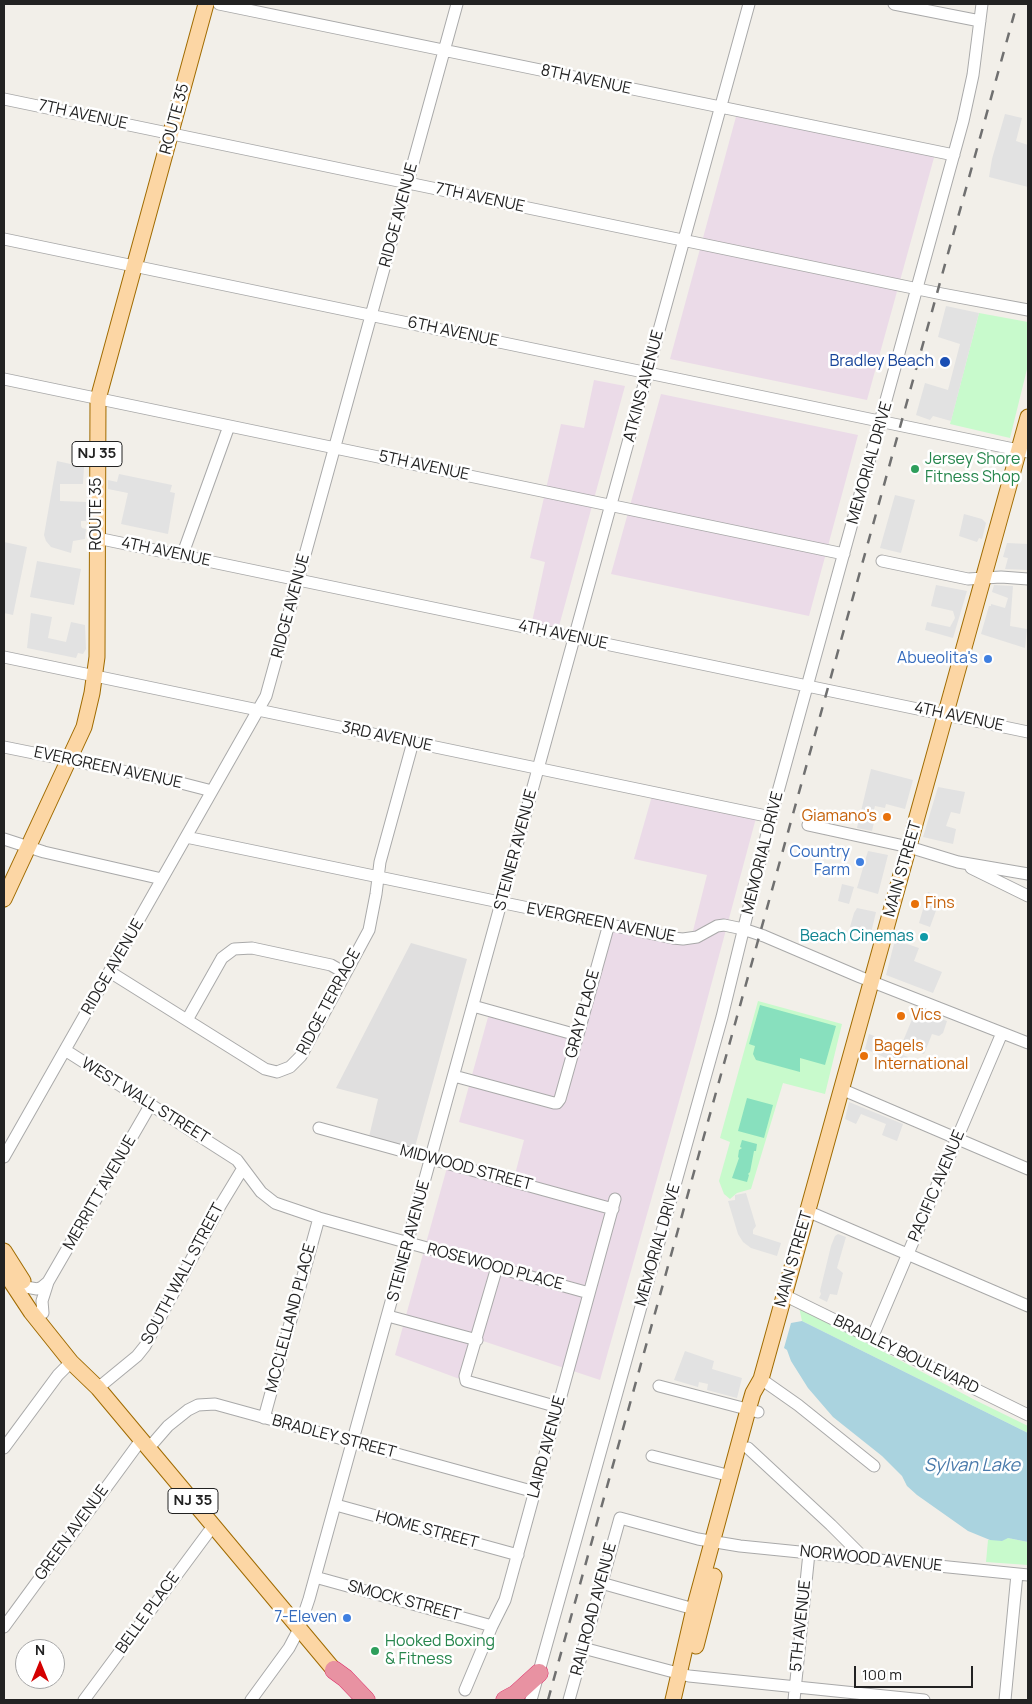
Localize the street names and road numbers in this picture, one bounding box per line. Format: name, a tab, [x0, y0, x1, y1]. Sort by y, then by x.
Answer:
street label: 8TH AVENUE	[539, 61, 633, 99]
street label: ROUTE 35	[156, 81, 194, 157]
street label: 7TH AVENUE	[37, 96, 129, 134]
street label: RIDGE AVENUE	[376, 161, 422, 269]
street label: 7TH AVENUE	[434, 179, 526, 217]
street label: 6TH AVENUE	[406, 313, 500, 351]
street label: ATKINS AVENUE	[620, 328, 668, 444]
street label: MEMORIAL DRIVE	[843, 400, 897, 526]
road number: NJ 35	[72, 442, 122, 466]
street label: 5TH AVENUE	[377, 447, 471, 485]
street label: ROUTE 35	[87, 478, 107, 550]
street label: 4TH AVENUE	[119, 533, 213, 571]
street label: RIDGE AVENUE	[268, 552, 314, 660]
street label: 4TH AVENUE	[516, 616, 610, 654]
street label: 4TH AVENUE	[912, 698, 1006, 736]
street label: 3RD AVENUE	[340, 718, 434, 756]
street label: EVERGREEN AVENUE	[32, 743, 184, 793]
street label: STEINER AVENUE	[491, 787, 541, 913]
street label: MEMORIAL DRIVE	[738, 789, 788, 917]
street label: MAIN STREET	[880, 819, 926, 919]
street label: EVERGREEN AVENUE	[525, 899, 677, 947]
street label: RIDGE AVENUE	[78, 916, 148, 1018]
street label: RIDGE TERRACE	[293, 946, 365, 1058]
street label: GRAY PLACE	[562, 968, 604, 1060]
street label: WEST WALL STREET	[78, 1054, 212, 1148]
street label: PACIFIC AVENUE	[905, 1127, 969, 1245]
street label: MERRITT AVENUE	[59, 1132, 141, 1254]
street label: MIDWOOD STREET	[398, 1141, 534, 1195]
street label: STEINER AVENUE	[384, 1178, 434, 1304]
street label: MEMORIAL DRIVE	[631, 1182, 685, 1308]
street label: SOUTH WALL STREET	[138, 1200, 228, 1348]
street label: MAIN STREET	[771, 1209, 817, 1309]
street label: ROSEWOOD PLACE	[425, 1240, 565, 1294]
street label: MCCLELLAND PLACE	[262, 1242, 320, 1394]
street label: BRADLEY BOULEVARD	[830, 1311, 982, 1399]
street label: LAIRD AVENUE	[524, 1394, 570, 1500]
street label: BRADLEY STREET	[270, 1411, 398, 1463]
street label: GREEN AVENUE	[31, 1482, 113, 1584]
road number: NJ 35	[168, 1488, 218, 1514]
street label: HOME STREET	[374, 1507, 480, 1553]
street label: RAILROAD AVENUE	[567, 1541, 621, 1677]
street label: NORWOOD AVENUE	[799, 1542, 943, 1576]
street label: BELLE PLACE	[112, 1569, 184, 1657]
street label: SMOCK STREET	[345, 1577, 463, 1625]
street label: 5TH AVENUE	[787, 1579, 815, 1673]

